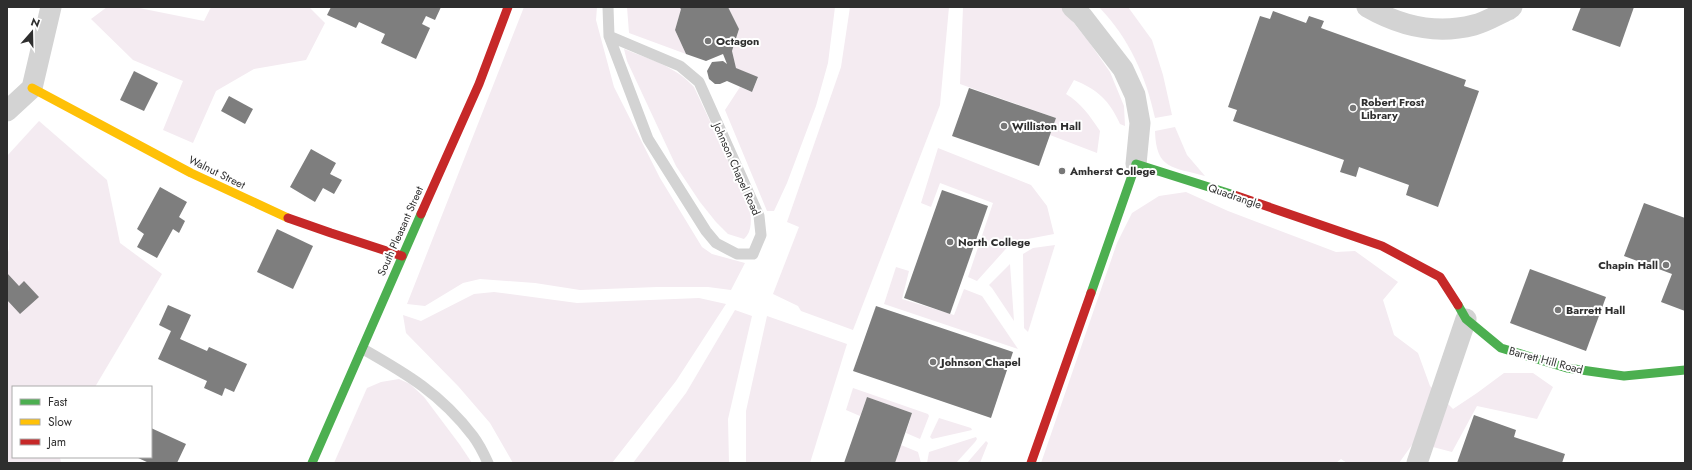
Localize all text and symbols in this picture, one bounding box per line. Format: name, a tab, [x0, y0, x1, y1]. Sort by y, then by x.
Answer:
north arrow	[12, 12, 52, 52]
text: N	[29, 14, 42, 32]
place label: Octagon	[716, 33, 759, 49]
marker: Octagon	[703, 36, 713, 46]
place label: Robert Frost Library	[1361, 94, 1425, 123]
marker: Robert Frost Library	[1348, 103, 1358, 113]
street label: Johnson Chapel Road	[709, 118, 765, 218]
place label: Williston Hall	[1012, 118, 1081, 134]
marker: Williston Hall	[999, 121, 1009, 131]
street label: Walnut Street	[186, 151, 248, 193]
place label: Amherst College	[1069, 163, 1155, 179]
marker: Amherst College	[1057, 166, 1067, 176]
street label: Quadrangle	[1206, 179, 1264, 213]
street label: South Pleasant Street	[373, 183, 427, 278]
place label: North College	[958, 234, 1030, 250]
marker: North College	[945, 237, 955, 247]
place label: Chapin Hall	[1598, 257, 1658, 273]
marker: Chapin Hall	[1661, 260, 1671, 270]
place label: Barrett Hall	[1566, 302, 1625, 318]
marker: Barrett Hall	[1553, 305, 1563, 315]
street label: Barrett Hill Road	[1507, 342, 1585, 378]
place label: Johnson Chapel	[939, 354, 1021, 370]
marker: Johnson Chapel	[928, 357, 938, 367]
legend	[12, 386, 152, 458]
text: Fast	[48, 393, 67, 411]
text: Slow	[48, 413, 73, 431]
text: Jam	[46, 433, 66, 451]

